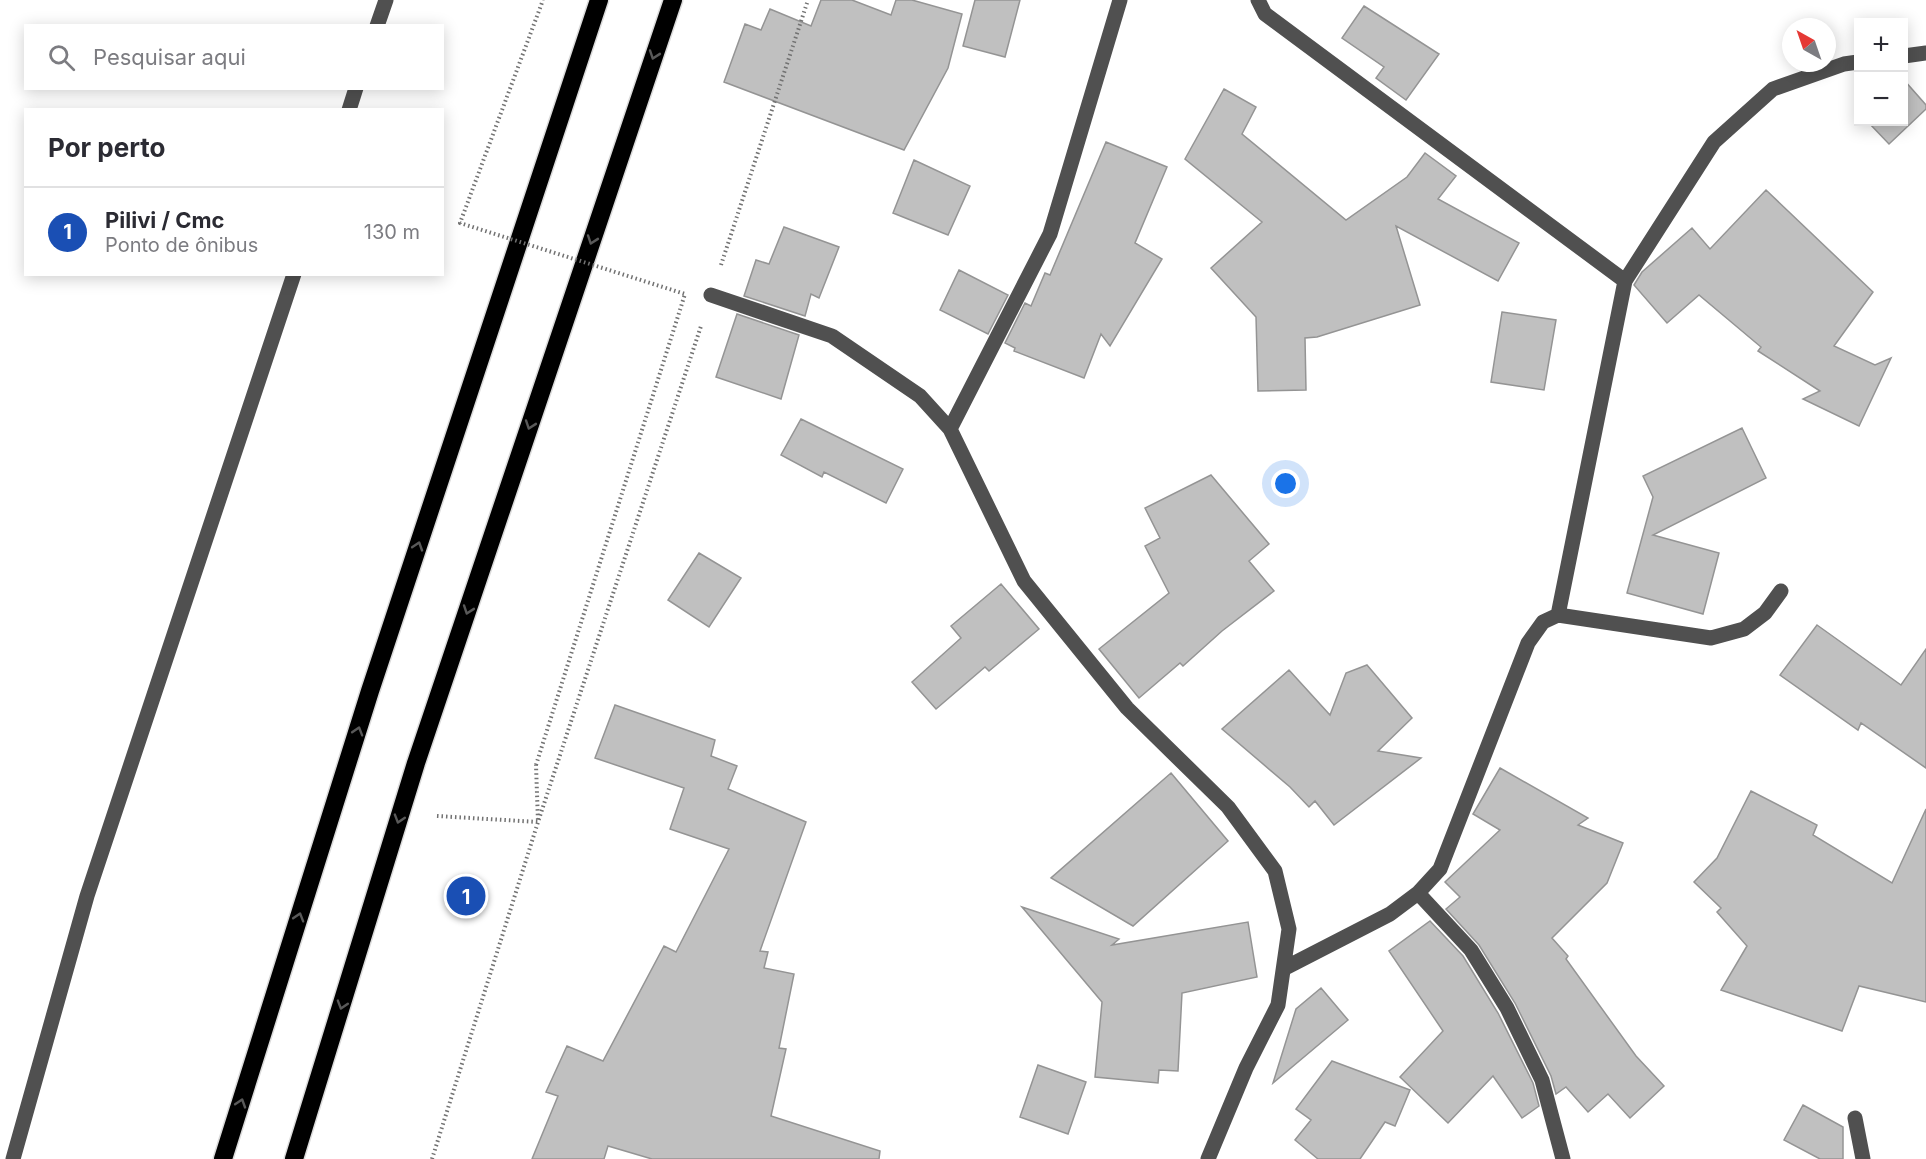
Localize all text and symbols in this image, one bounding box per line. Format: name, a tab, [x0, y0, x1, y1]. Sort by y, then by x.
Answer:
north arrow	[1782, 18, 1836, 72]
map controls	[1854, 18, 1908, 126]
button: +	[1854, 18, 1908, 72]
search box	[24, 24, 444, 90]
icon: search	[45, 41, 78, 74]
text: Pesquisar aqui	[93, 44, 246, 70]
one-way arrow	[649, 50, 662, 60]
button: −	[1854, 72, 1908, 126]
text: Por perto	[48, 132, 166, 163]
text: Pilivi / Cmc	[105, 207, 225, 233]
text: 1	[63, 220, 72, 244]
text: 130 m	[364, 220, 420, 244]
text: Ponto de ônibus	[105, 233, 258, 257]
one-way arrow	[587, 234, 600, 245]
one-way arrow	[525, 419, 538, 430]
your location	[1271, 469, 1300, 498]
one-way arrow	[411, 541, 424, 552]
one-way arrow	[463, 604, 476, 615]
one-way arrow	[351, 726, 363, 737]
one-way arrow	[394, 813, 406, 824]
pin: 1	[446, 874, 486, 918]
one-way arrow	[292, 912, 304, 923]
one-way arrow	[336, 999, 349, 1010]
one-way arrow	[233, 1098, 246, 1109]

